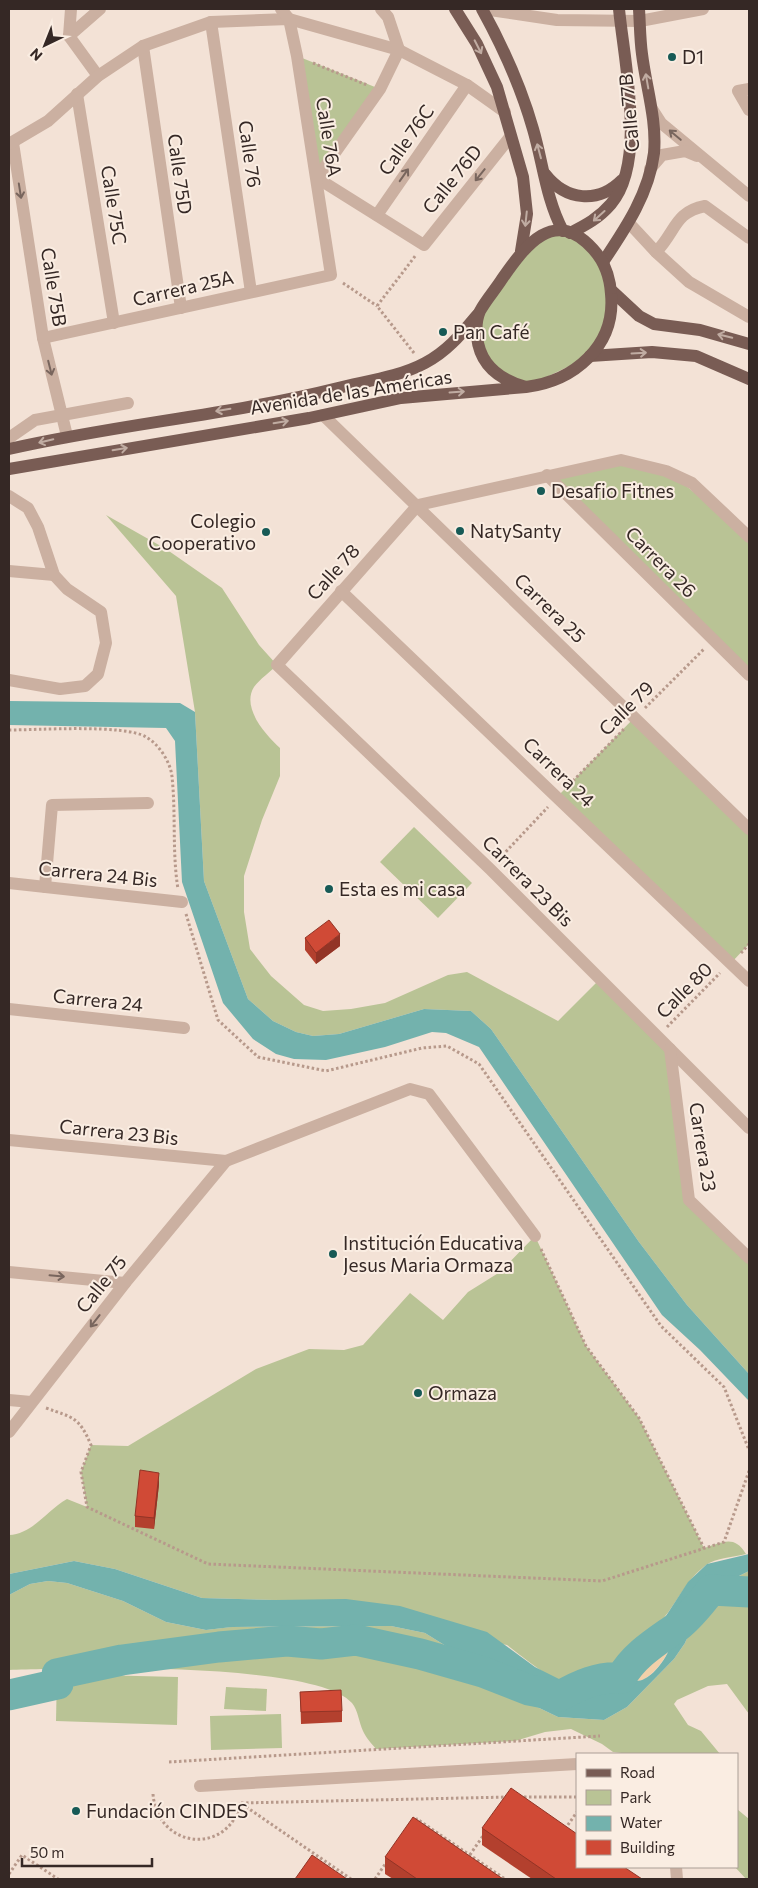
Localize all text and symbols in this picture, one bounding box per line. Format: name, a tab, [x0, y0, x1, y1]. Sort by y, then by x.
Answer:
north arrow	[20, 20, 70, 70]
one-way arrow	[473, 39, 483, 54]
text: N	[26, 45, 45, 65]
place label: D1	[682, 45, 704, 68]
marker: D1	[666, 51, 678, 63]
street label: Calle 77B	[614, 73, 643, 153]
one-way arrow	[641, 73, 651, 89]
street label: Calle 76A	[312, 95, 347, 178]
street label: Calle 76C	[373, 100, 438, 179]
street label: Calle 76	[234, 119, 267, 189]
one-way arrow	[669, 129, 682, 140]
street label: Calle 75D	[163, 132, 198, 216]
street label: Calle 76D	[417, 140, 486, 218]
one-way arrow	[534, 144, 543, 160]
street label: Calle 75C	[97, 164, 132, 246]
one-way arrow	[399, 168, 409, 182]
one-way arrow	[474, 168, 485, 181]
one-way arrow	[15, 183, 25, 199]
one-way arrow	[592, 210, 605, 222]
one-way arrow	[521, 211, 530, 227]
street label: Calle 75B	[37, 246, 72, 328]
street label: Carrera 25A	[130, 265, 236, 310]
place label: Pan Café	[453, 320, 529, 343]
marker: Pan Café	[437, 326, 449, 338]
one-way arrow	[717, 331, 733, 341]
one-way arrow	[631, 348, 647, 357]
one-way arrow	[46, 360, 55, 376]
street label: Avenida de las Américas	[248, 364, 453, 419]
one-way arrow	[449, 388, 465, 397]
one-way arrow	[216, 405, 232, 415]
one-way arrow	[272, 417, 288, 427]
one-way arrow	[38, 437, 54, 446]
one-way arrow	[112, 444, 128, 454]
place label: Desafio Fitnes	[551, 479, 674, 502]
marker: Desafio Fitnes	[535, 485, 547, 497]
place label: Colegio Cooperativo	[148, 509, 256, 554]
place label: NatySanty	[470, 519, 562, 542]
street label: Carrera 26	[621, 521, 702, 602]
marker: NatySanty	[454, 525, 466, 537]
marker: Colegio Cooperativo	[260, 526, 272, 538]
street label: Calle 78	[301, 539, 364, 605]
street label: Carrera 25	[510, 568, 591, 647]
street label: Calle 79	[594, 676, 658, 740]
street label: Carrera 24	[519, 732, 600, 811]
street label: Carrera 23 Bis	[478, 830, 579, 931]
street label: Carrera 24 Bis	[37, 856, 159, 891]
place label: Esta es mi casa	[339, 877, 466, 900]
marker: Esta es mi casa	[323, 883, 335, 895]
street label: Calle 80	[651, 957, 717, 1023]
street label: Carrera 24	[52, 983, 144, 1016]
street label: Carrera 23	[685, 1101, 722, 1193]
street label: Carrera 23 Bis	[58, 1114, 180, 1149]
place label: Institución Educativa Jesus Maria Ormaza	[343, 1231, 523, 1276]
marker: Institución Educativa Jesus Maria Ormaza	[327, 1248, 339, 1260]
street label: Calle 75	[71, 1250, 131, 1317]
one-way arrow	[49, 1272, 65, 1281]
one-way arrow	[90, 1314, 101, 1327]
place label: Ormaza	[428, 1381, 497, 1404]
marker: Ormaza	[412, 1387, 424, 1399]
legend	[576, 1753, 738, 1868]
text: Road	[620, 1763, 655, 1781]
text: Park	[620, 1788, 651, 1806]
place label: Fundación CINDES	[86, 1799, 248, 1822]
marker: Fundación CINDES	[70, 1805, 82, 1817]
text: Water	[620, 1813, 662, 1831]
scale bar	[22, 1836, 152, 1868]
text: Building	[620, 1838, 675, 1856]
text: 50 m	[30, 1843, 64, 1861]

